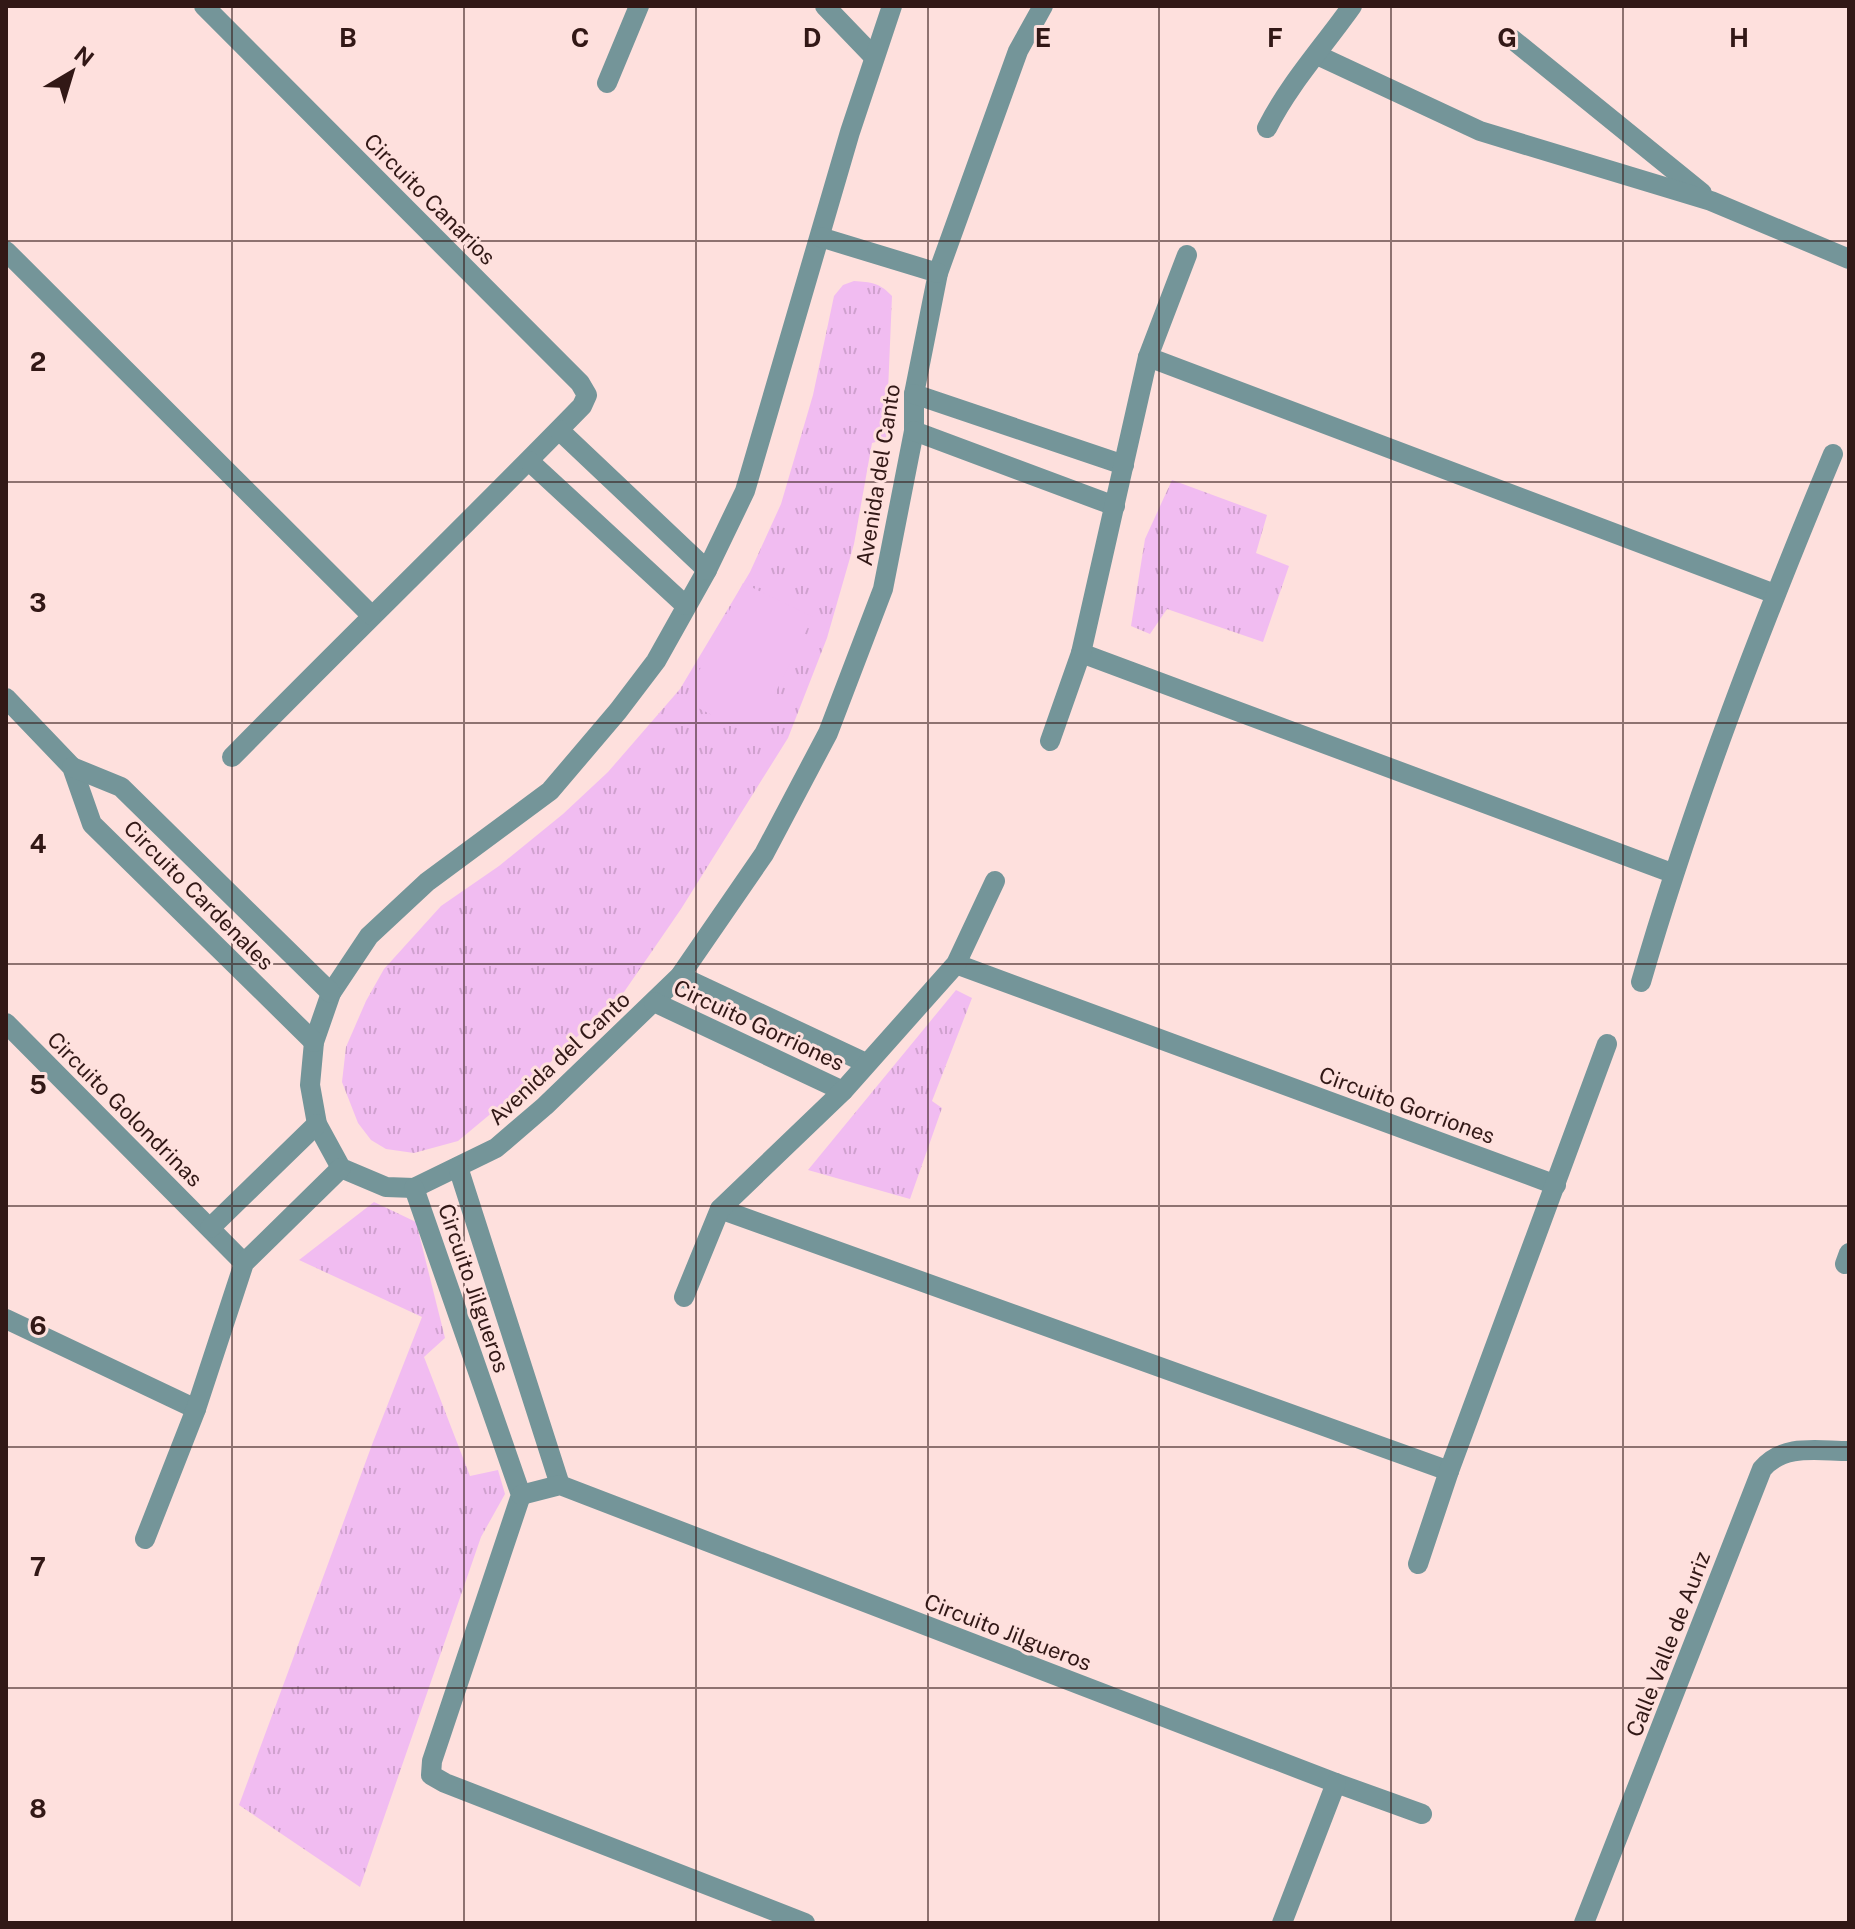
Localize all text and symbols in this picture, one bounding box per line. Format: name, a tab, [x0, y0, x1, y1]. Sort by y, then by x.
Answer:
text: B	[339, 22, 357, 53]
text: C	[571, 22, 589, 53]
text: D	[803, 22, 821, 53]
text: E	[1035, 22, 1051, 53]
text: F	[1267, 22, 1283, 53]
text: G	[1497, 22, 1517, 53]
text: H	[1729, 22, 1749, 53]
north arrow	[32, 32, 112, 112]
text: N	[70, 41, 99, 72]
street label: Circuito Canarios	[359, 128, 501, 270]
text: 2	[30, 346, 46, 377]
street label: Avenida del Canto	[851, 382, 905, 568]
text: 3	[29, 587, 47, 618]
street label: Circuito Cardenales	[119, 815, 279, 975]
text: 4	[29, 828, 47, 859]
street label: Circuito Gorriones	[670, 974, 848, 1076]
street label: Avenida del Canto	[483, 986, 635, 1130]
street label: Circuito Golondrinas	[42, 1026, 208, 1192]
street label: Circuito Gorriones	[1316, 1061, 1498, 1149]
text: 5	[29, 1069, 47, 1100]
street label: Circuito Jilgueros	[433, 1200, 515, 1376]
text: 6	[29, 1310, 47, 1341]
street label: Calle Valle de Auriz	[1621, 1548, 1715, 1740]
text: 7	[30, 1551, 46, 1582]
street label: Circuito Jilgueros	[921, 1588, 1095, 1676]
text: 8	[29, 1793, 47, 1824]

